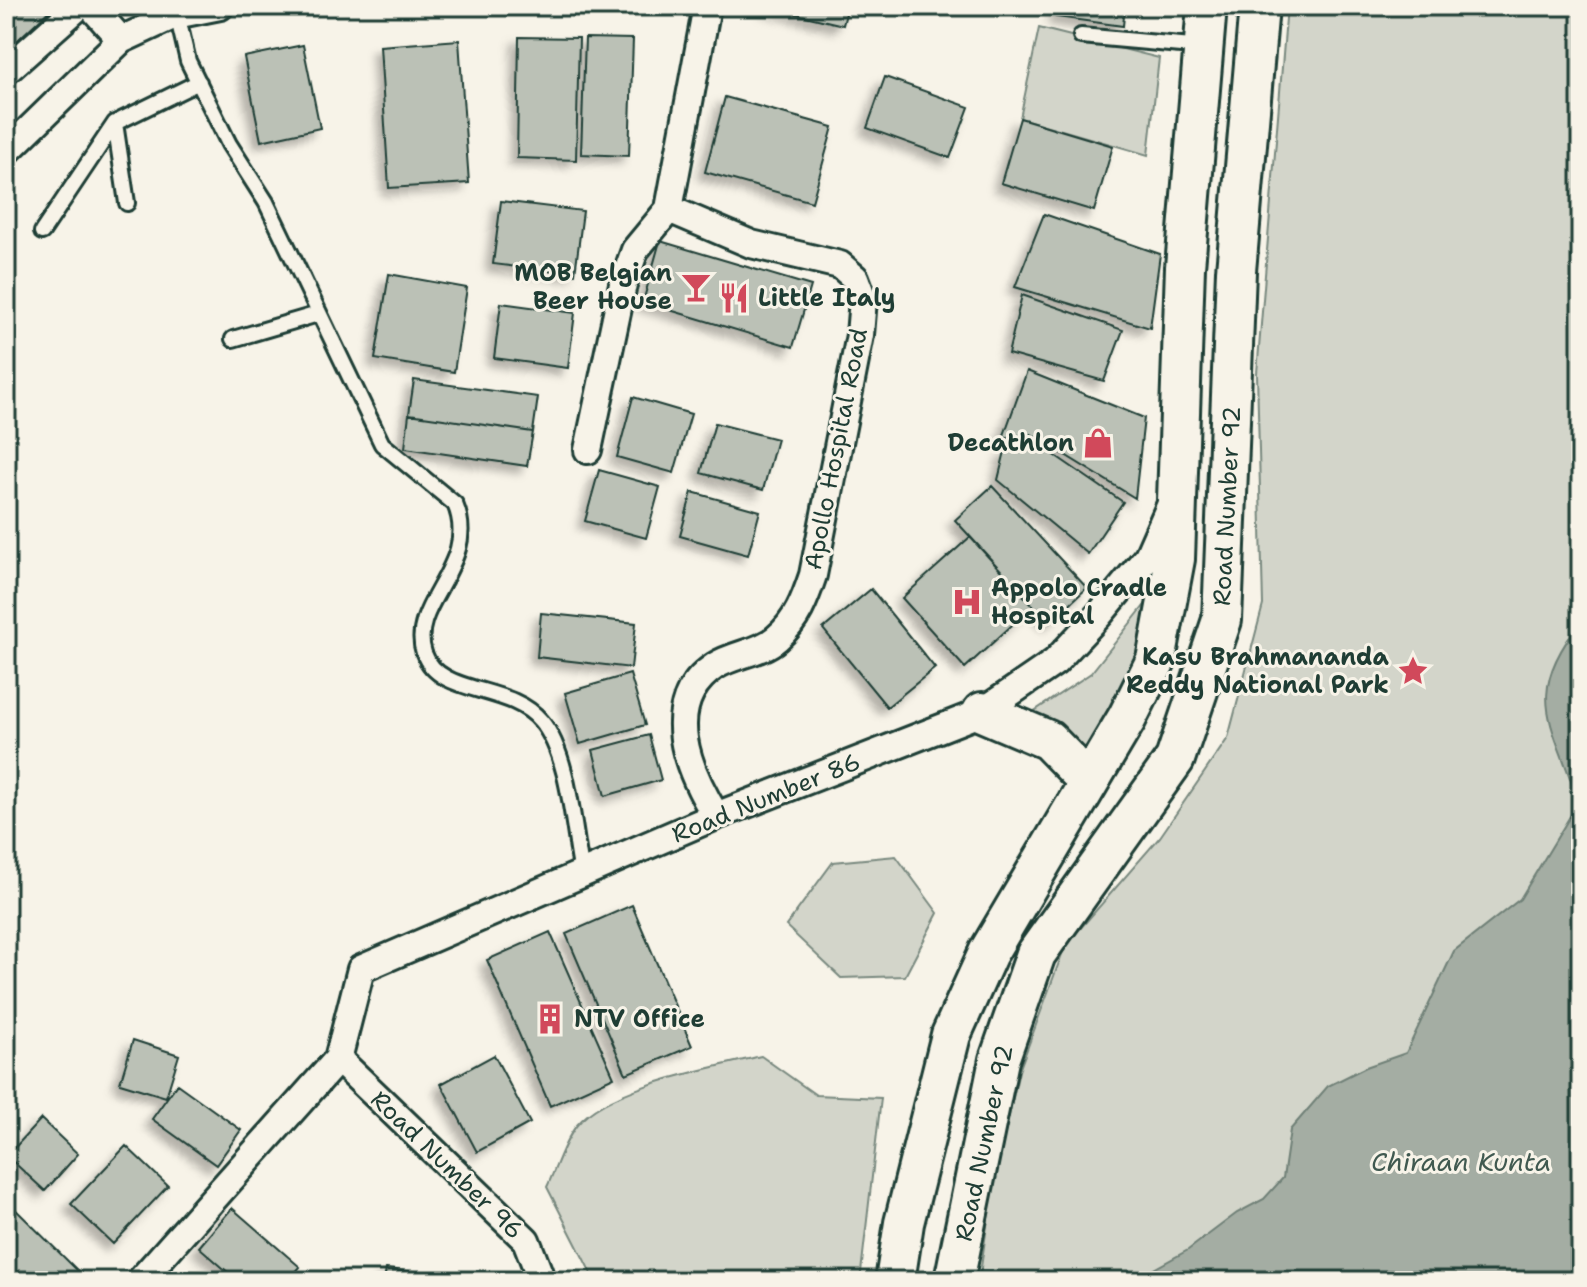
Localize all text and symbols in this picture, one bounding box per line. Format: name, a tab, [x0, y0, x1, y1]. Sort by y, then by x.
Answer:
place label: MOB Belgian Beer House	[514, 257, 672, 317]
bar icon: MOB Belgian Beer House	[679, 270, 713, 304]
restaurant icon: Little Italy	[717, 281, 751, 315]
place label: Little Italy	[758, 282, 895, 314]
street label: Apollo Hospital Road	[797, 325, 875, 573]
street label: Road Number 92	[1206, 405, 1248, 607]
shop icon: Decathlon	[1081, 426, 1115, 460]
place label: Decathlon	[947, 427, 1074, 459]
place label: Appolo Cradle Hospital	[991, 572, 1167, 632]
hospital icon: Appolo Cradle Hospital	[950, 585, 984, 619]
place label: Kasu Brahmananda Reddy National Park	[1126, 641, 1390, 701]
place icon: Kasu Brahmananda Reddy National Park	[1396, 654, 1430, 688]
street label: Road Number 86	[667, 746, 865, 850]
building icon: NTV Office	[533, 1002, 567, 1036]
place label: NTV Office	[574, 1003, 705, 1035]
street label: Road Number 92	[948, 1042, 1020, 1244]
street label: Road Number 96	[364, 1084, 530, 1246]
water label: Chiraan Kunta	[1371, 1144, 1551, 1179]

